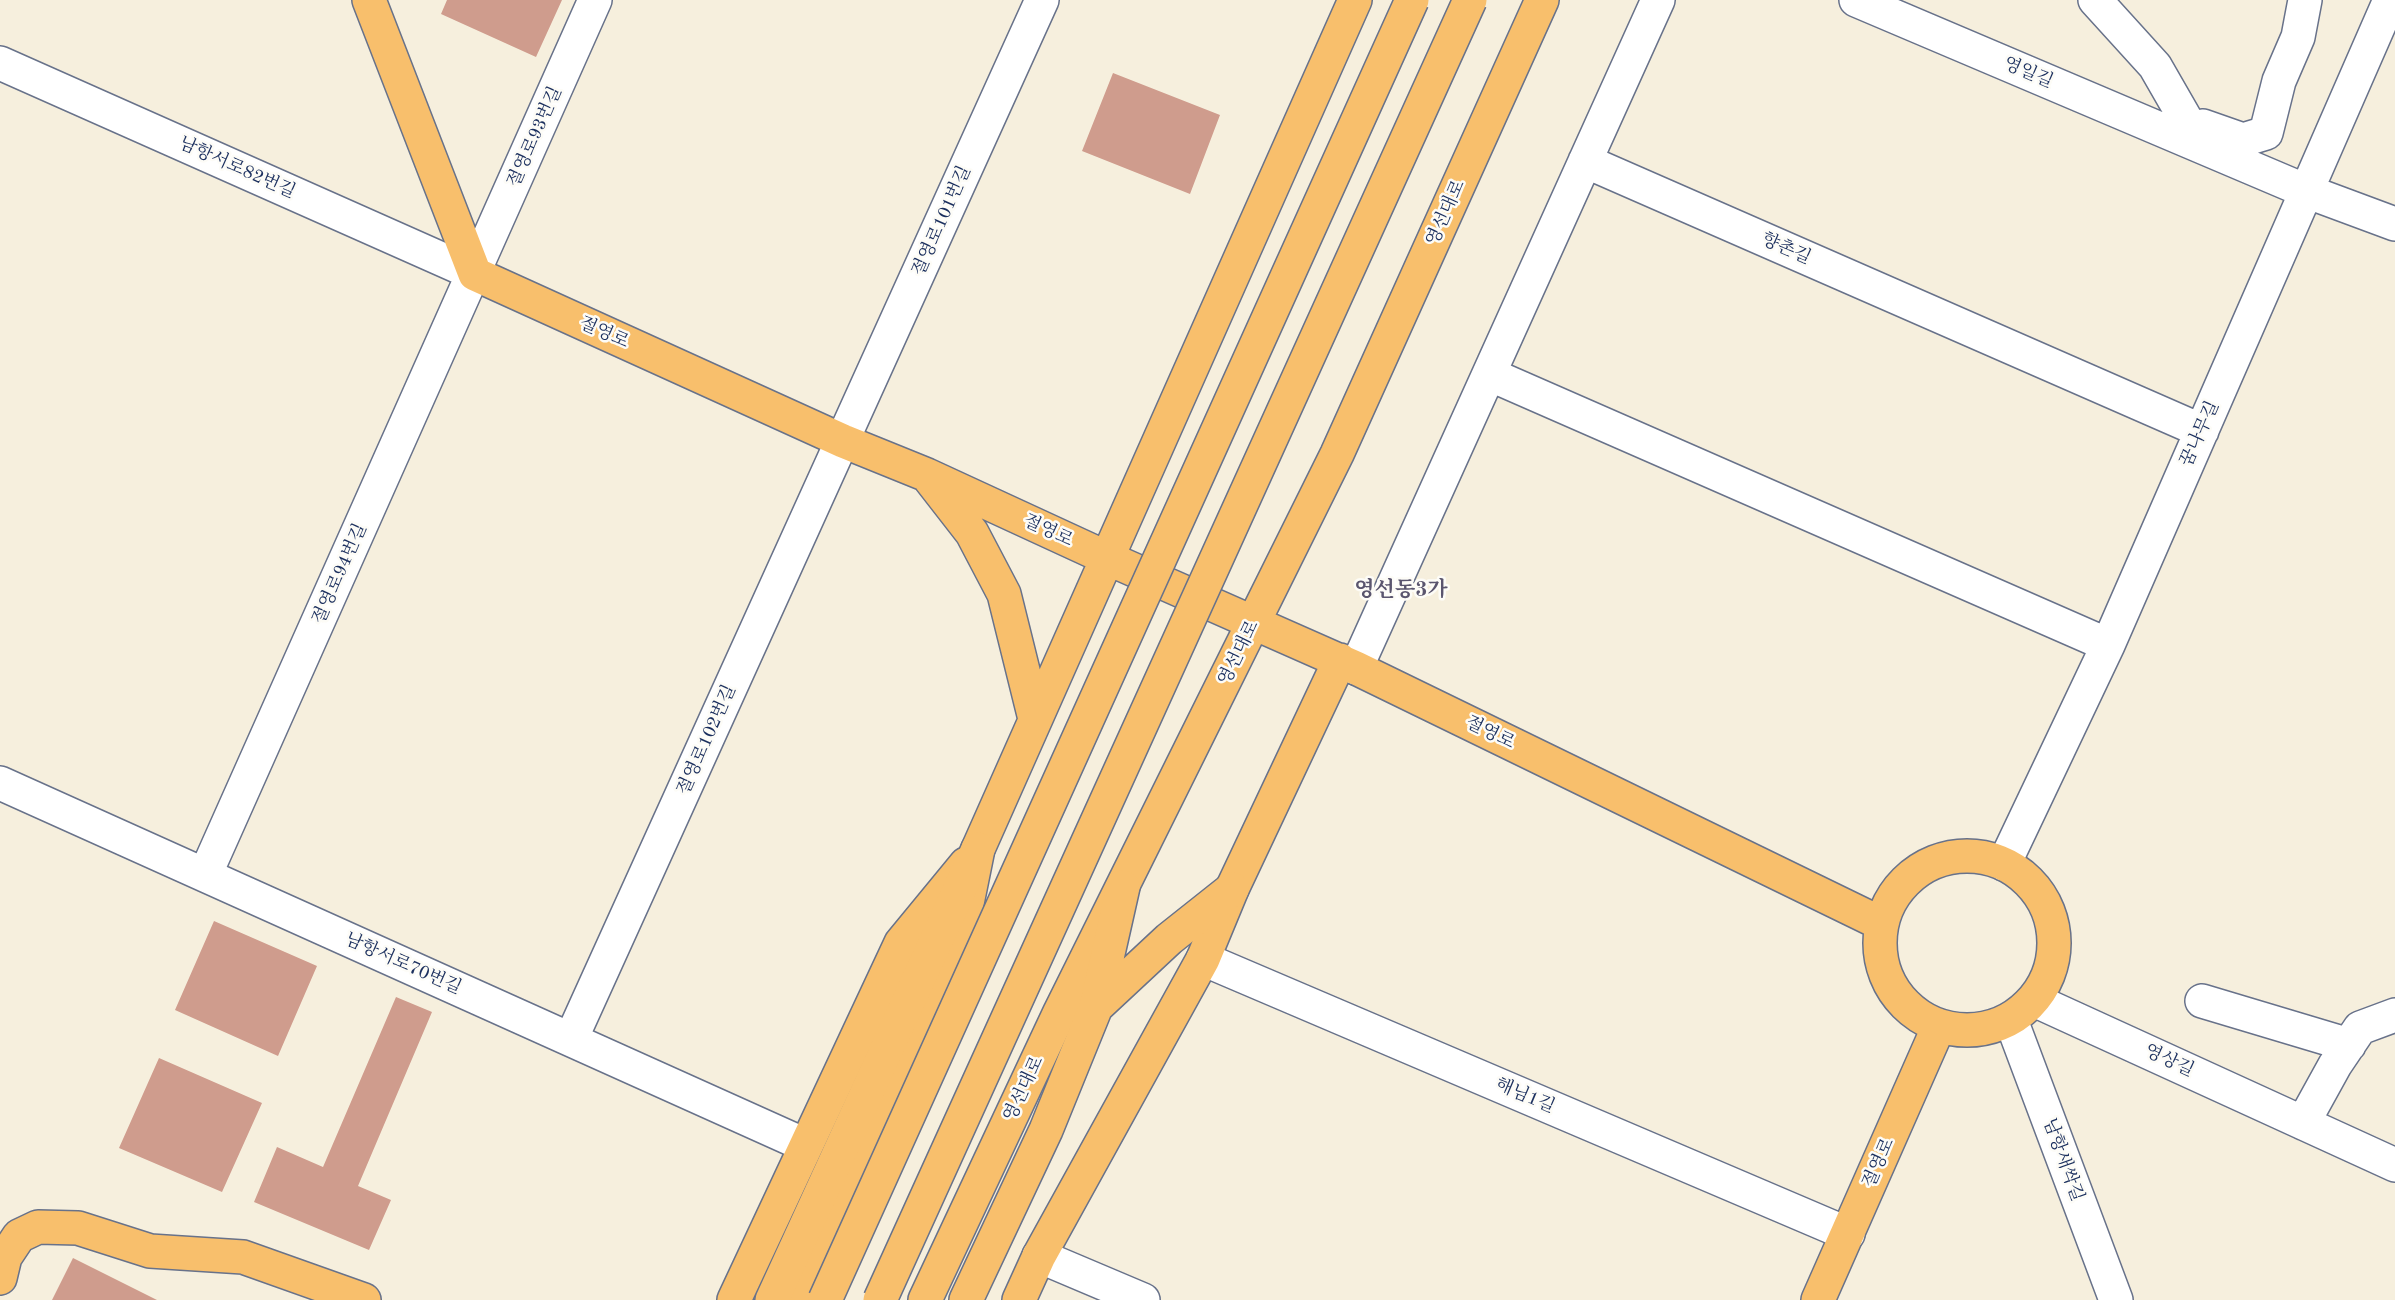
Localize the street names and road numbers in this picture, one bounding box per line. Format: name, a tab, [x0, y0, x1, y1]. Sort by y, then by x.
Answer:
street label: 영일길	[2000, 53, 2056, 93]
street label: 절영로93번길	[503, 83, 567, 191]
street label: 남항서로82번길	[175, 133, 299, 203]
street label: 절영로101번길	[908, 163, 976, 279]
street label: 영선대로	[1422, 177, 1470, 249]
street label: 향촌길	[1758, 229, 1814, 269]
street label: 절영로	[576, 313, 632, 353]
street label: 꿈나무길	[2176, 398, 2224, 470]
street label: 절영로	[1020, 510, 1076, 552]
street label: 절영로94번길	[308, 520, 372, 628]
street label: 영선대로	[1214, 617, 1264, 689]
street label: 절영로102번길	[673, 682, 741, 798]
street label: 절영로	[1462, 712, 1518, 754]
street label: 남항서로70번길	[341, 929, 465, 999]
street label: 영상길	[2141, 1040, 2197, 1082]
street label: 영선대로	[1000, 1053, 1048, 1125]
street label: 해님1길	[1492, 1074, 1558, 1118]
street label: 남항새싹길	[2038, 1115, 2088, 1205]
street label: 절영로	[1859, 1135, 1899, 1191]

